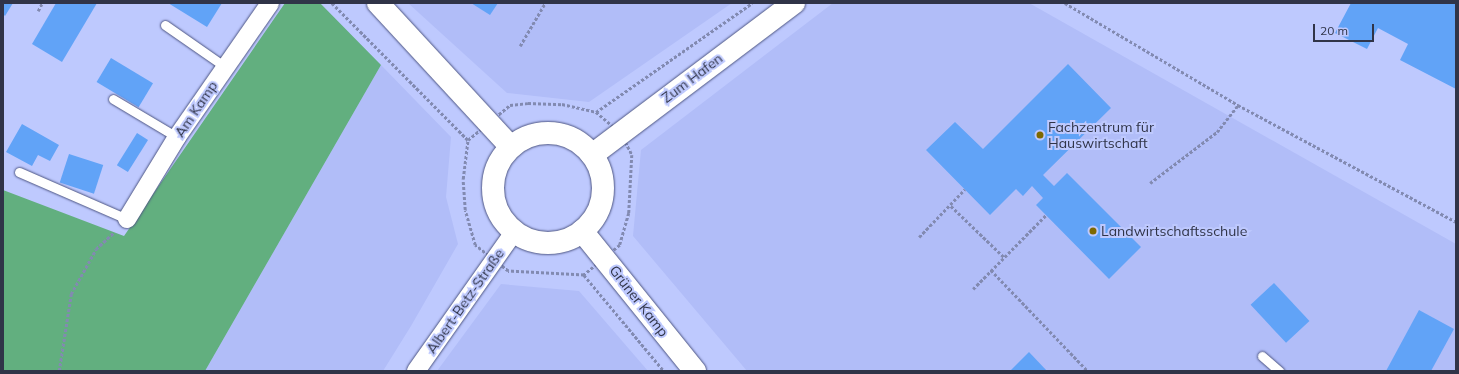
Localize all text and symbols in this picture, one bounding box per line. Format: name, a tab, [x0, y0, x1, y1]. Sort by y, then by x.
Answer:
scale bar	[1315, 16, 1376, 42]
text: 20 m	[1320, 23, 1348, 38]
street label: Zum Hafen	[658, 50, 726, 106]
street label: Am Kamp	[171, 78, 221, 140]
place label: Fachzentrum für Hauswirtschaft	[1048, 119, 1154, 152]
marker: Fachzentrum für Hauswirtschaft	[1035, 130, 1045, 140]
place label: Landwirtschaftsschule	[1101, 223, 1247, 239]
marker: Landwirtschaftsschule	[1088, 226, 1098, 236]
street label: Albert-Betz-Straße	[423, 245, 507, 357]
street label: Grüner Kamp	[606, 262, 672, 340]

